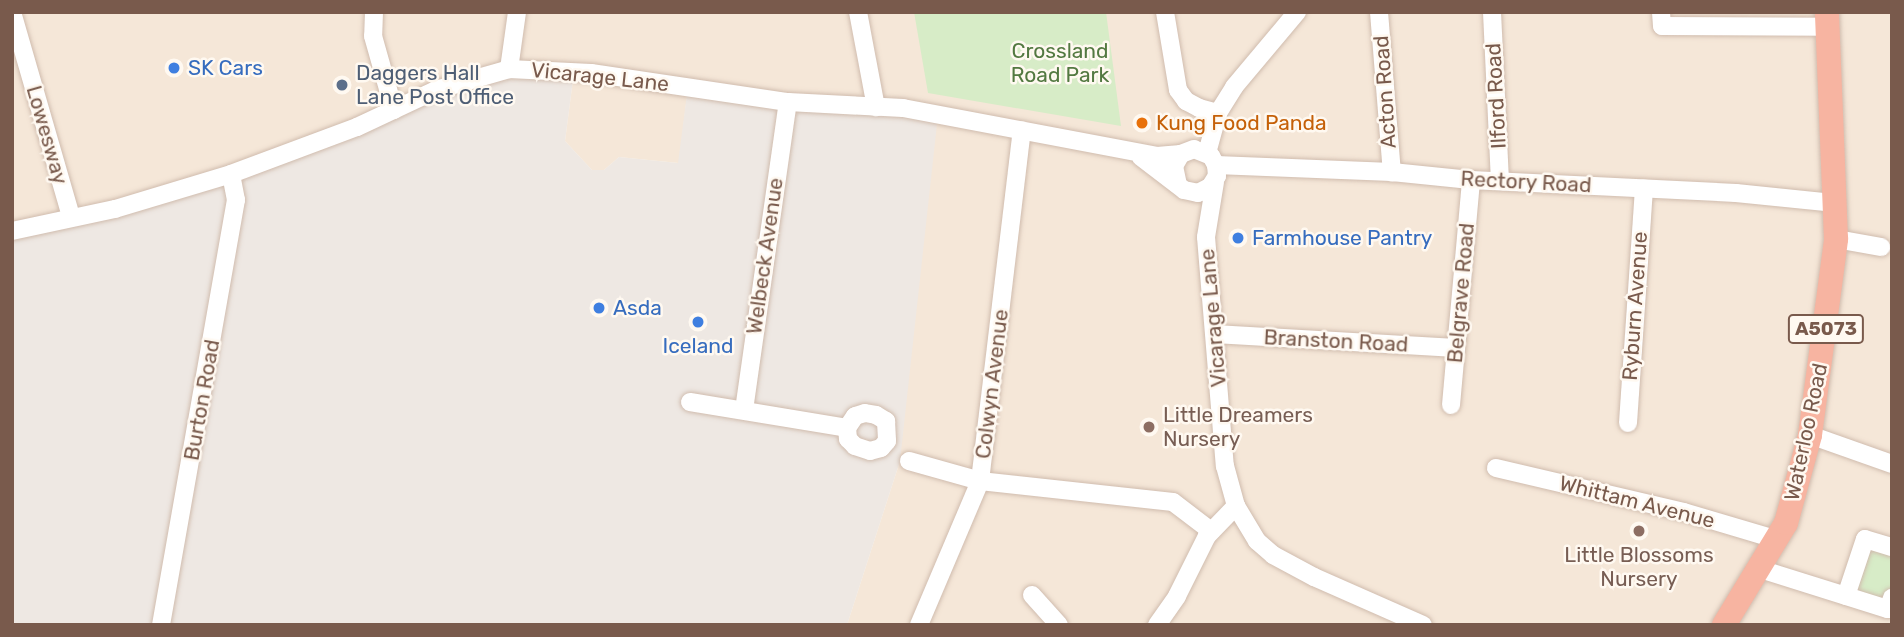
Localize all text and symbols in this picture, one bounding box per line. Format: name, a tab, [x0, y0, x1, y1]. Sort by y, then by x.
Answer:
street label: Acton Road	[1368, 35, 1402, 149]
park label: Crossland Road Park	[1011, 38, 1109, 88]
street label: Ilford Road	[1481, 42, 1511, 150]
place label: SK Cars	[188, 55, 263, 81]
street label: Vicarage Lane	[530, 57, 670, 97]
marker: SK Cars	[166, 60, 182, 76]
place label: Daggers Hall Lane Post Office	[356, 60, 514, 110]
marker: Daggers Hall Lane Post Office	[334, 77, 350, 93]
street label: Lowesway	[21, 83, 73, 187]
place label: Kung Food Panda	[1156, 110, 1327, 136]
marker: Kung Food Panda	[1134, 115, 1150, 131]
street label: Rectory Road	[1460, 166, 1592, 198]
street label: Welbeck Avenue	[741, 176, 789, 336]
street label: Belgrave Road	[1442, 222, 1480, 364]
place label: Farmhouse Pantry	[1252, 225, 1432, 251]
marker: Farmhouse Pantry	[1230, 230, 1246, 246]
street label: Ryburn Avenue	[1617, 230, 1653, 382]
street label: Vicarage Lane	[1194, 248, 1232, 388]
place label: Asda	[613, 295, 662, 321]
marker: Asda	[591, 300, 607, 316]
street label: Colwyn Avenue	[970, 308, 1014, 460]
marker: Iceland	[690, 314, 706, 330]
road number: A5073	[1787, 314, 1864, 344]
street label: Branston Road	[1263, 325, 1409, 357]
place label: Iceland	[662, 333, 734, 359]
street label: Burton Road	[179, 337, 225, 463]
street label: Waterloo Road	[1779, 361, 1833, 503]
place label: Little Dreamers Nursery	[1163, 402, 1313, 452]
marker: Little Dreamers Nursery	[1141, 419, 1157, 435]
street label: Whittam Avenue	[1556, 470, 1718, 534]
marker: Little Blossoms Nursery	[1631, 523, 1647, 539]
place label: Little Blossoms Nursery	[1564, 542, 1714, 592]

